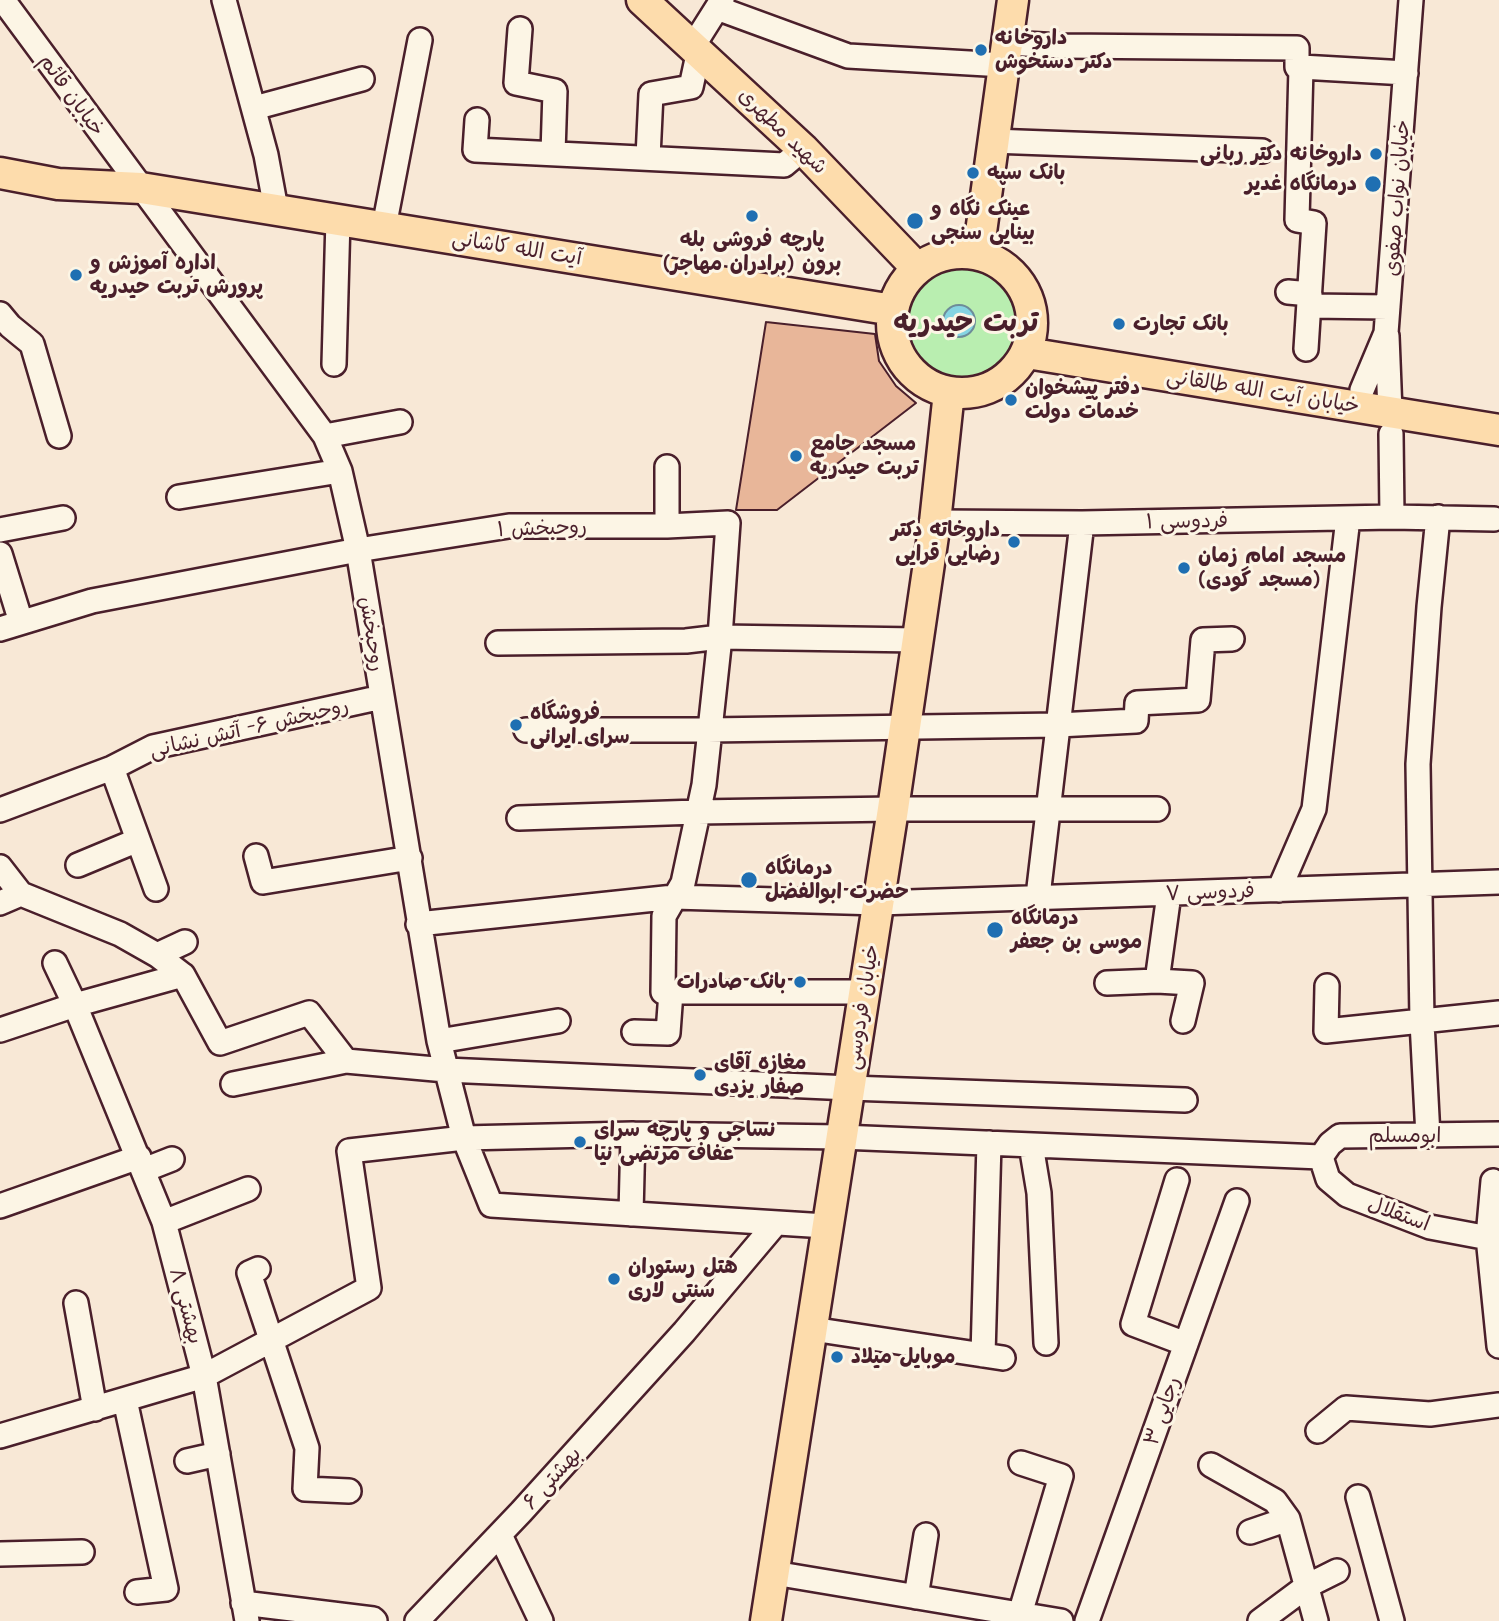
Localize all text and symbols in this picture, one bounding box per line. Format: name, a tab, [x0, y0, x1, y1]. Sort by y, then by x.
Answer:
place label: داروخانه دکتر دستخوش	[995, 25, 1112, 75]
marker: داروخانه دکتر دستخوش	[973, 42, 989, 58]
street label: خیابان قائم	[34, 49, 110, 141]
street label: شهید مطهری	[733, 82, 833, 180]
street label: خیابان نواب صفوی	[1379, 119, 1415, 277]
place label: داروخانه دکتر ربانی	[1200, 141, 1362, 167]
marker: داروخانه دکتر ربانی	[1368, 146, 1384, 162]
place label: بانک سپه	[987, 160, 1065, 186]
marker: بانک سپه	[965, 165, 981, 181]
place label: درمانگاه غدیر	[1245, 171, 1357, 197]
marker: درمانگاه غدیر	[1363, 174, 1383, 194]
place label: عینک نگاه و بینایی سنجی	[931, 196, 1035, 246]
marker: پارچه فروشی بله برون (برادران مهاجر)	[744, 208, 760, 224]
marker: عینک نگاه و بینایی سنجی	[905, 211, 925, 231]
street label: آیت الله کاشانی	[450, 225, 584, 271]
place label: پارچه فروشی بله برون (برادران مهاجر)	[663, 227, 841, 277]
place label: اداره آموزش و پرورش تربت حیدریه	[90, 250, 263, 300]
marker: اداره آموزش و پرورش تربت حیدریه	[68, 267, 84, 283]
district label: تربت حیدریه	[894, 305, 1038, 339]
place label: بانک تجارت	[1133, 311, 1229, 337]
marker: بانک تجارت	[1111, 316, 1127, 332]
street label: خیابان آیت الله طالقانی	[1165, 363, 1361, 419]
place label: دفتر پیشخوان خدمات دولت	[1025, 375, 1140, 425]
marker: دفتر پیشخوان خدمات دولت	[1003, 392, 1019, 408]
place label: مسجد جامع تربت حیدریه	[810, 431, 918, 481]
marker: مسجد جامع تربت حیدریه	[788, 448, 804, 464]
street label: فردوسی ۱	[1146, 508, 1228, 534]
street label: روحبخش ۱	[497, 514, 587, 542]
place label: داروخاته دکتر رضایی قرایی	[891, 517, 1000, 567]
marker: داروخاته دکتر رضایی قرایی	[1006, 534, 1022, 550]
place label: مسجد امام زمان (مسجد گودی)	[1198, 543, 1346, 593]
marker: مسجد امام زمان (مسجد گودی)	[1176, 560, 1192, 576]
street label: روحبخش	[354, 595, 390, 673]
street label: روحبخش ۶- آتش نشانی	[147, 693, 351, 763]
place label: فروشگاه سرای ایرانی	[530, 700, 630, 750]
marker: فروشگاه سرای ایرانی	[508, 717, 524, 733]
place label: درمانگاه حضرت ابوالفضل	[765, 855, 909, 905]
marker: درمانگاه حضرت ابوالفضل	[739, 870, 759, 890]
street label: فردوسی ۷	[1165, 878, 1255, 906]
place label: درمانگاه موسی بن جعفر	[1011, 905, 1142, 955]
marker: درمانگاه موسی بن جعفر	[985, 920, 1005, 940]
street label: خیابان فردوسی	[840, 942, 884, 1072]
place label: بانک صادرات	[677, 969, 786, 995]
marker: بانک صادرات	[792, 974, 808, 990]
place label: مغازه آقای صفار یزدی	[714, 1050, 807, 1100]
marker: مغازه آقای صفار یزدی	[692, 1067, 708, 1083]
place label: نساجی و پارچه سرای عفاف مرتضی نیا	[594, 1117, 775, 1167]
street label: ابومسلم	[1369, 1123, 1441, 1149]
marker: نساجی و پارچه سرای عفاف مرتضی نیا	[572, 1134, 588, 1150]
street label: استقلال	[1365, 1191, 1433, 1237]
place label: هتل رستوران سنتی لاری	[628, 1254, 738, 1304]
street label: بهشتی ۸	[164, 1265, 208, 1347]
marker: هتل رستوران سنتی لاری	[606, 1271, 622, 1287]
place label: موبایل میلاد	[851, 1344, 956, 1370]
marker: موبایل میلاد	[829, 1349, 845, 1365]
street label: رجایی ۳	[1138, 1373, 1186, 1449]
street label: بهشتی ۶	[517, 1441, 587, 1515]

